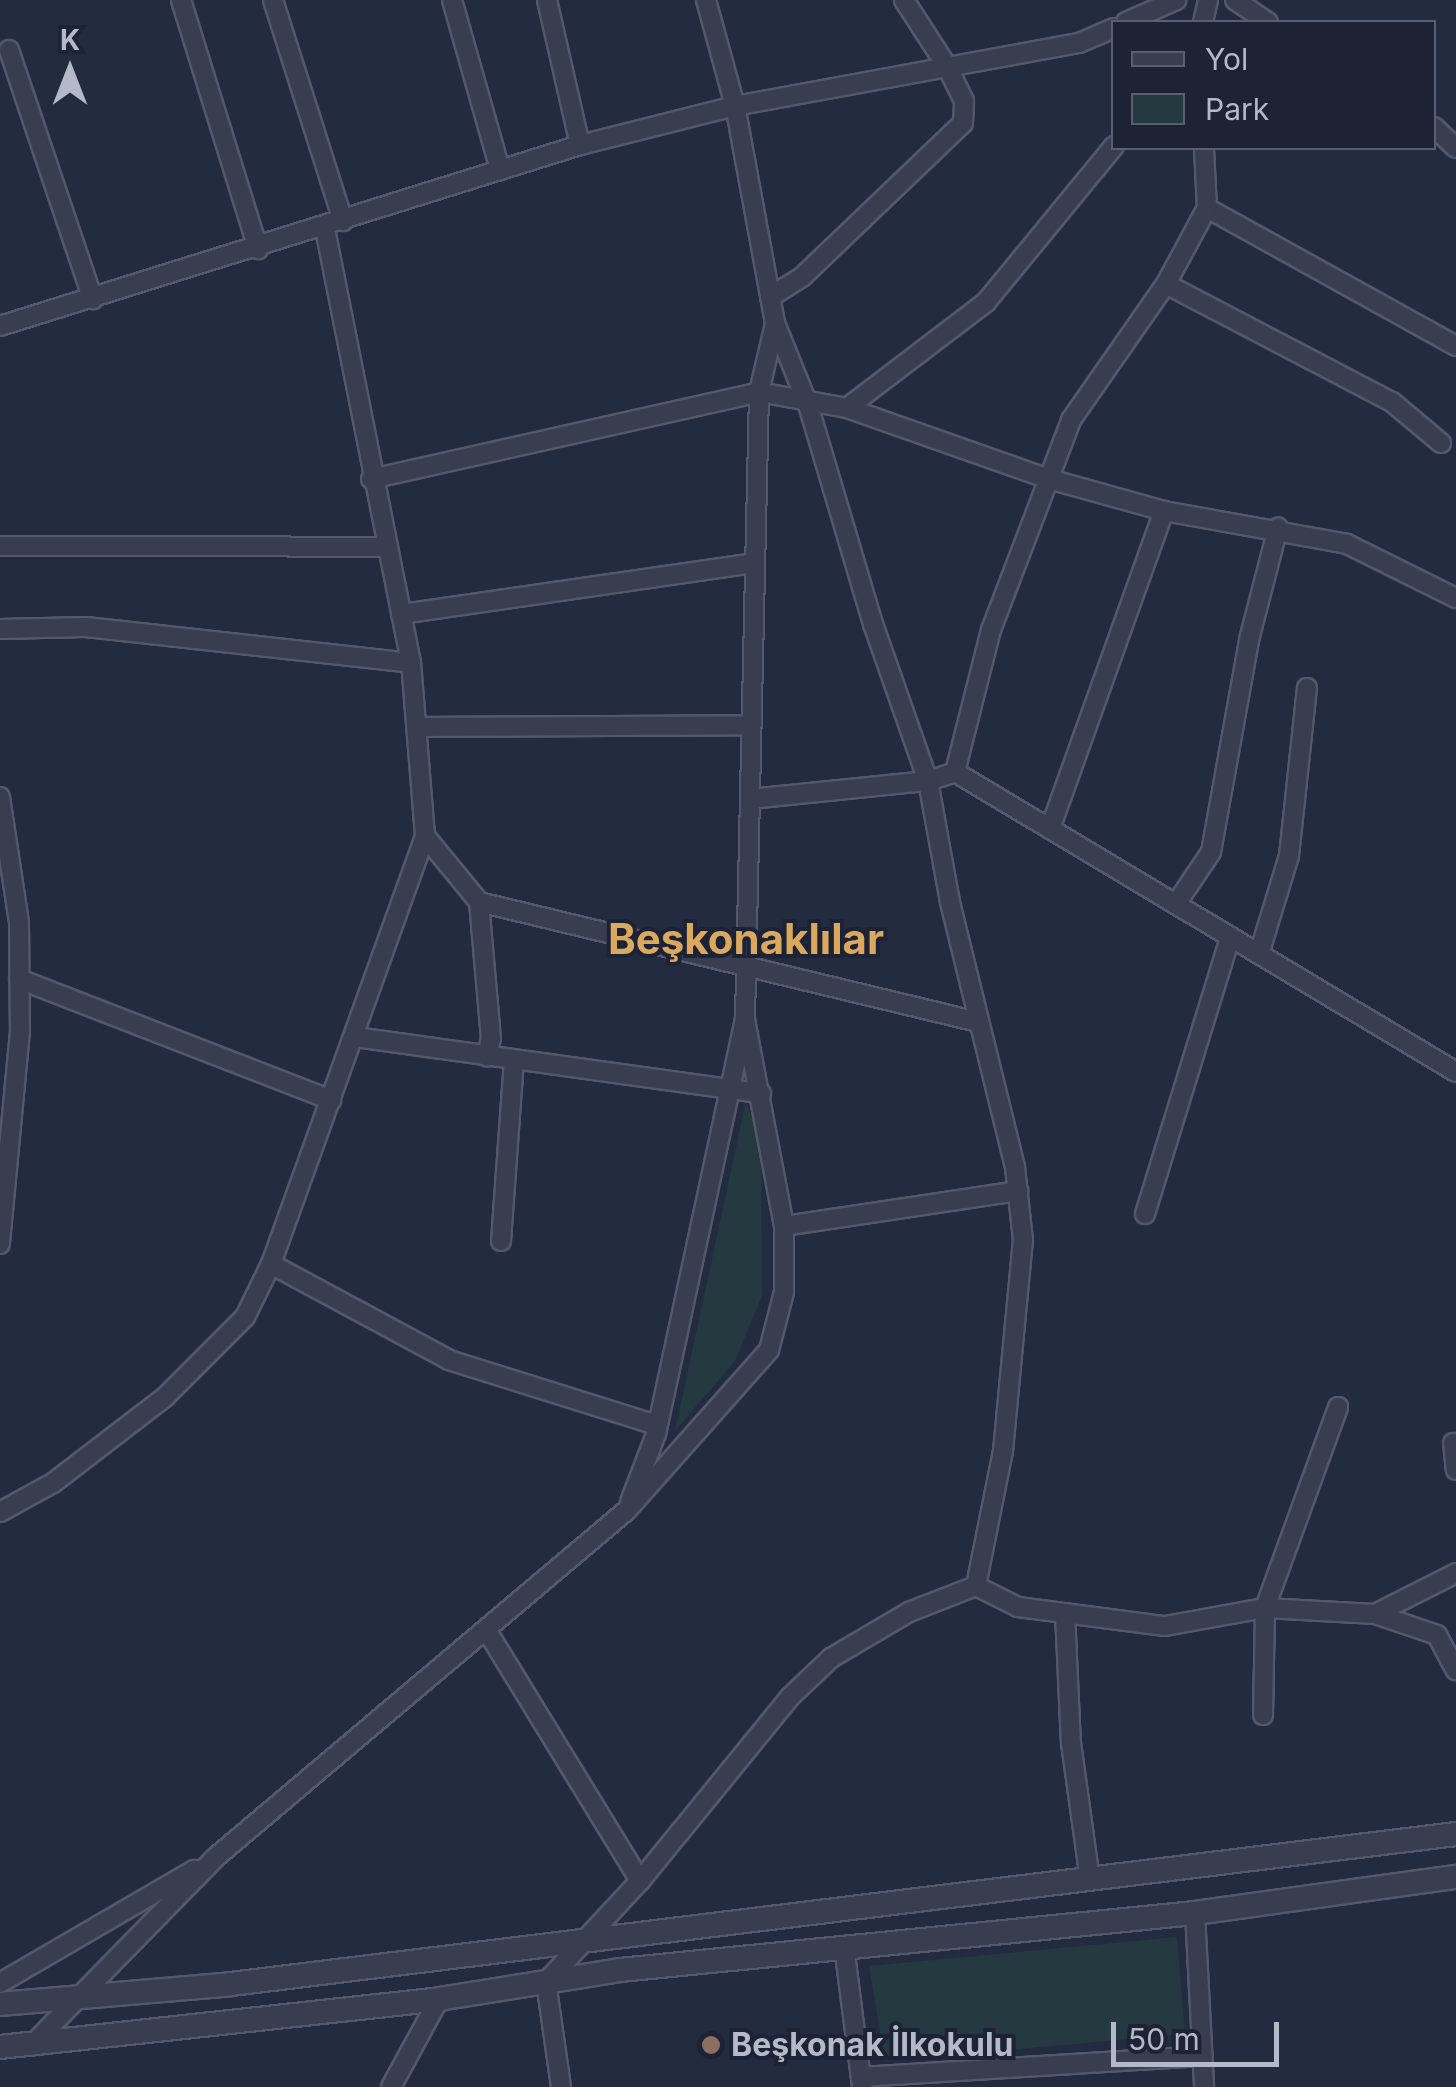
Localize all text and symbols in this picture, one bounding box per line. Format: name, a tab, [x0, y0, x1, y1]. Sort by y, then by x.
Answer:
north arrow	[20, 20, 120, 120]
legend	[1111, 20, 1436, 150]
text: K	[60, 23, 80, 57]
text: Yol	[1205, 41, 1248, 77]
text: Park	[1205, 91, 1269, 127]
district label: Beşkonaklılar	[608, 914, 884, 964]
scale bar	[1116, 2002, 1284, 2064]
text: 50 m	[1128, 2021, 1200, 2057]
place label: Beşkonak İlkokulu	[731, 2026, 1013, 2064]
marker: Beşkonak İlkokulu	[700, 2034, 722, 2056]

